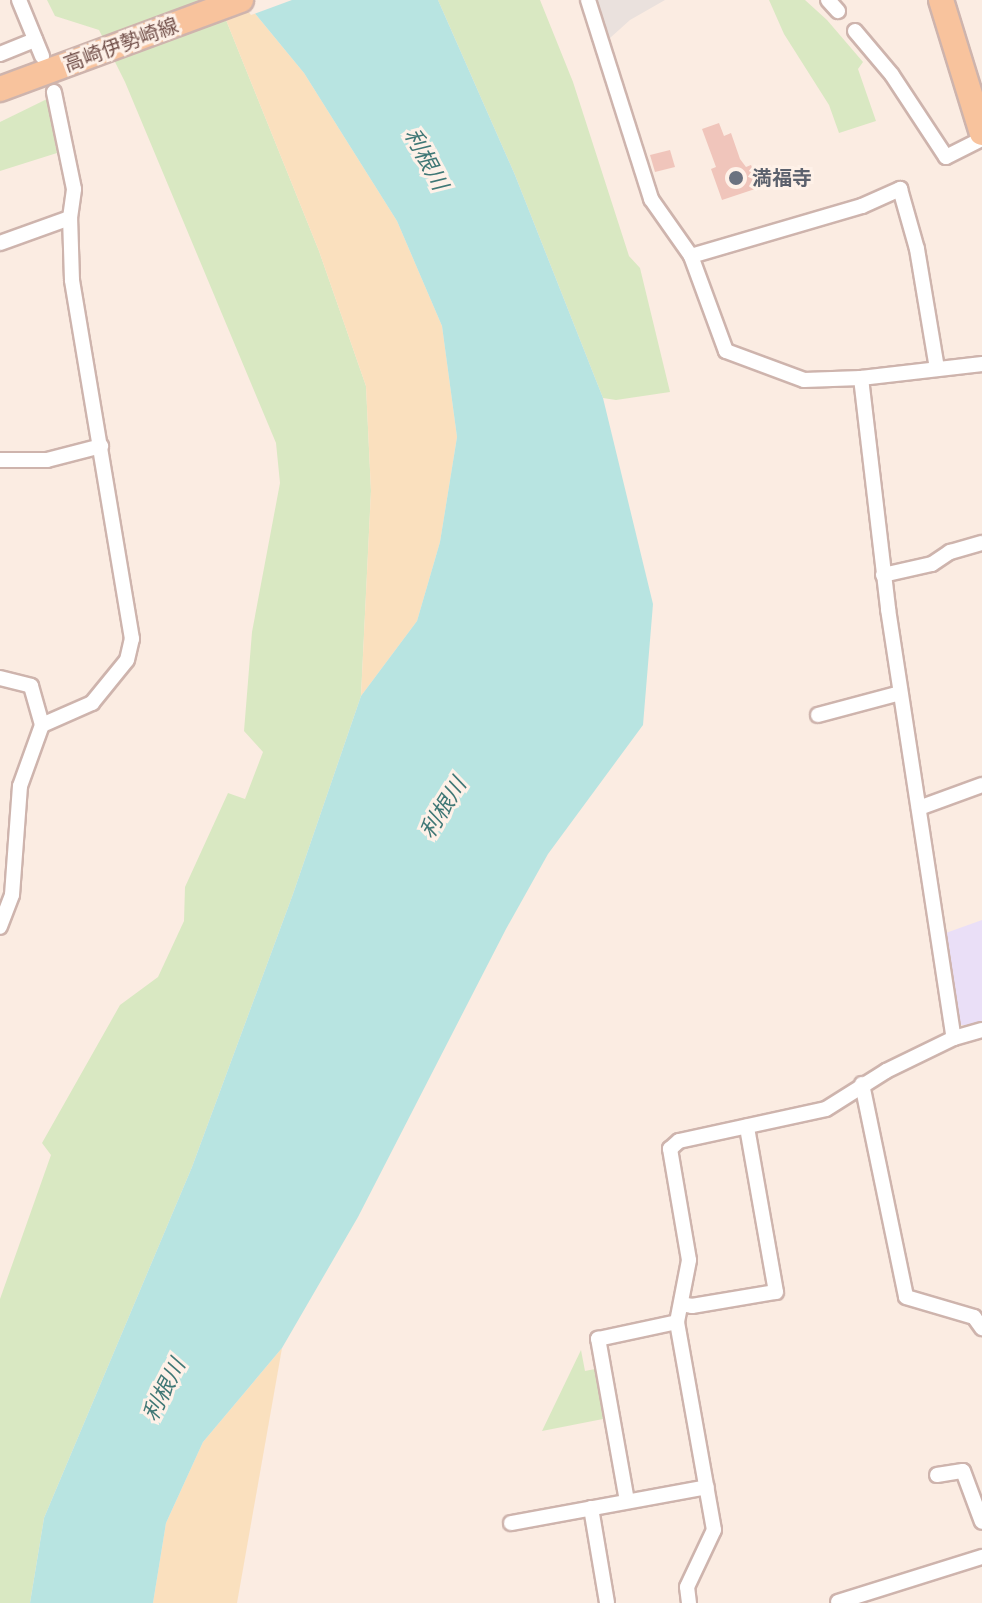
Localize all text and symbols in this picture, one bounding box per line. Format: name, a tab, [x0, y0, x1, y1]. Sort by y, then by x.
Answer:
street label: 高崎伊勢崎線	[61, 13, 181, 77]
water label: 利根川	[399, 124, 453, 194]
place label: 満福寺	[752, 166, 812, 190]
marker: 満福寺	[727, 169, 745, 187]
water label: 利根川	[414, 773, 472, 843]
water label: 利根川	[137, 1355, 191, 1425]

